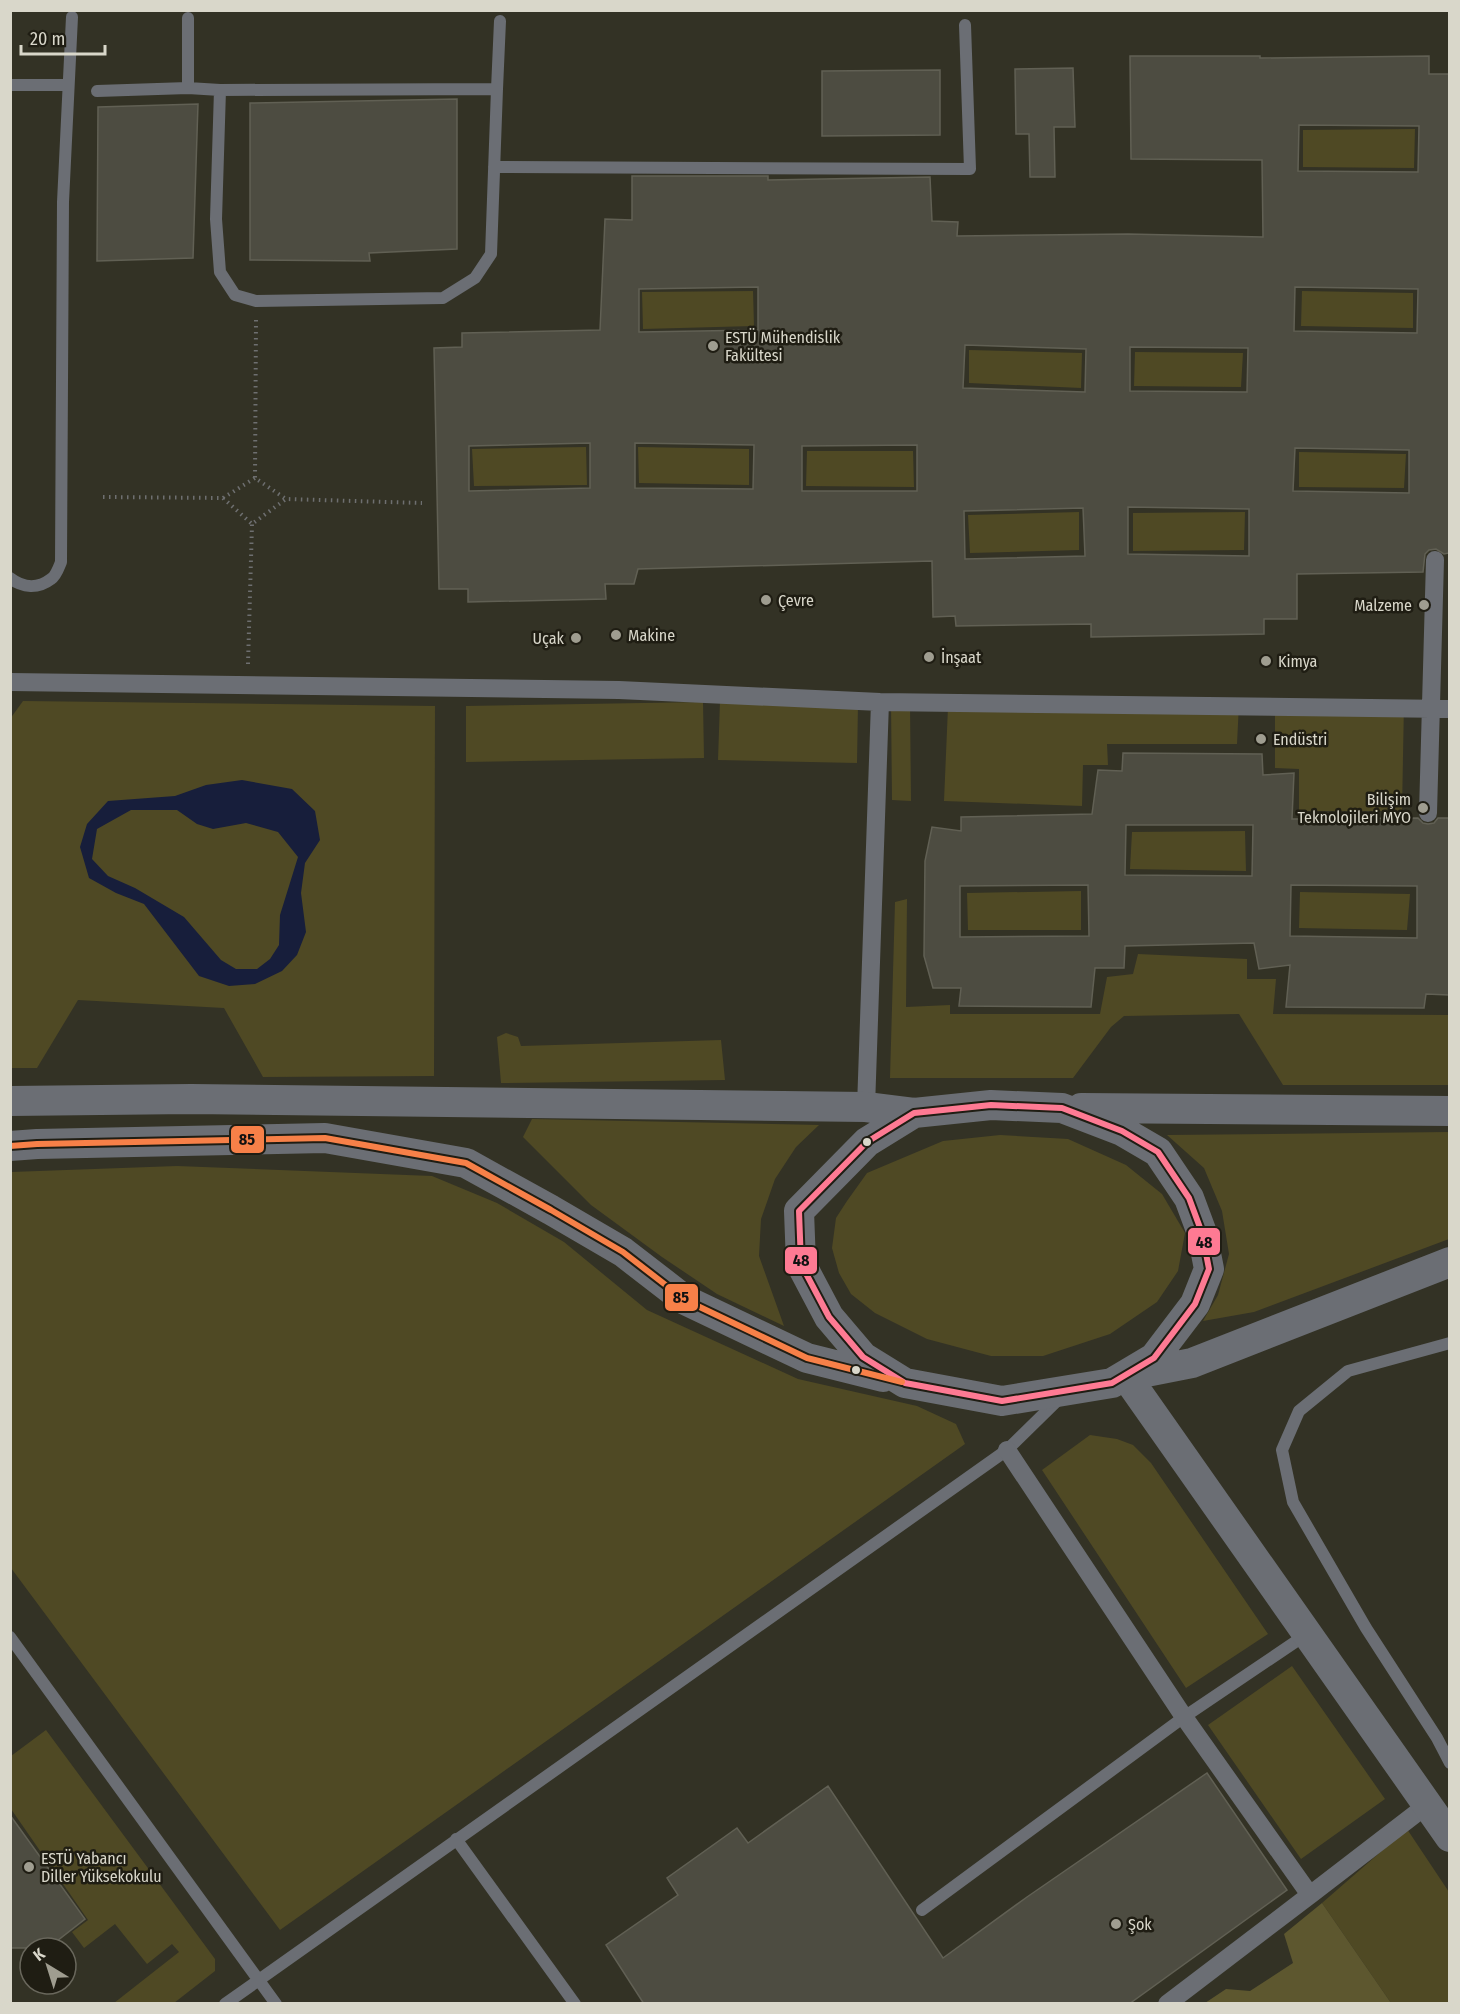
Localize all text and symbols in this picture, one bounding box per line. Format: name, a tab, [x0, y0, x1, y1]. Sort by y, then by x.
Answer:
scale bar	[21, 18, 105, 56]
text: 20 m	[30, 28, 65, 50]
place label: ESTÜ Mühendislik Fakültesi	[725, 328, 841, 365]
marker: ESTÜ Mühendislik Fakültesi	[706, 339, 720, 353]
place label: Çevre	[778, 591, 814, 611]
marker: Çevre	[759, 593, 773, 607]
place label: Malzeme	[1354, 596, 1412, 615]
marker: Malzeme	[1417, 598, 1431, 612]
place label: Makine	[628, 626, 675, 645]
marker: Makine	[609, 628, 623, 642]
place label: Uçak	[533, 629, 565, 648]
marker: Uçak	[569, 631, 583, 645]
place label: İnşaat	[941, 648, 982, 667]
marker: İnşaat	[922, 650, 936, 664]
place label: Kimya	[1278, 652, 1318, 671]
marker: Kimya	[1259, 654, 1273, 668]
place label: Endüstri	[1273, 730, 1327, 749]
marker: Endüstri	[1254, 732, 1268, 746]
place label: Bilişim Teknolojileri MYO	[1298, 790, 1411, 827]
marker: Bilişim Teknolojileri MYO	[1416, 801, 1430, 815]
line badge: 85	[230, 1125, 265, 1154]
text: 85	[239, 1130, 255, 1149]
unlabelled marker	[861, 1136, 873, 1148]
line badge: 48	[1187, 1227, 1221, 1256]
text: 48	[1196, 1233, 1213, 1252]
line badge: 48	[784, 1246, 818, 1275]
text: 48	[793, 1251, 810, 1270]
line badge: 85	[664, 1283, 699, 1312]
text: 85	[673, 1288, 689, 1307]
unlabelled marker	[850, 1364, 862, 1376]
place label: ESTÜ Yabancı Diller Yüksekokulu	[41, 1849, 162, 1886]
marker: ESTÜ Yabancı Diller Yüksekokulu	[22, 1860, 36, 1874]
place label: Şok	[1128, 1915, 1152, 1934]
marker: Şok	[1109, 1917, 1123, 1931]
north arrow	[18, 1936, 78, 1996]
text: K	[30, 1944, 49, 1965]

